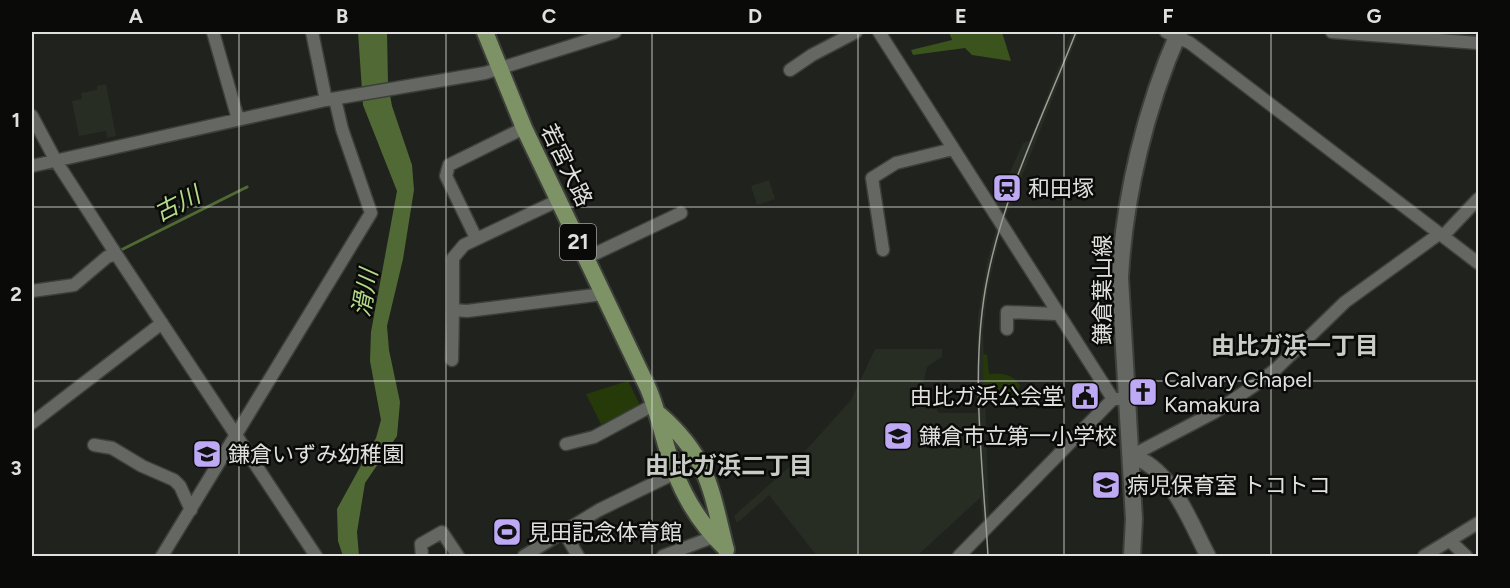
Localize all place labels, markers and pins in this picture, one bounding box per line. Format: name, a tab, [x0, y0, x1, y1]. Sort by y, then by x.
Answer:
station icon: 和田塚	[991, 172, 1023, 204]
place label: 和田塚	[1028, 175, 1094, 202]
place label: Calvary Chapel Kamakura	[1164, 366, 1312, 418]
church icon: Calvary Chapel Kamakura	[1127, 376, 1159, 408]
public building icon: 由比ガ浜公会堂	[1069, 380, 1101, 412]
place label: 由比ガ浜公会堂	[910, 383, 1064, 410]
school or university icon: 鎌倉市立第一小学校	[882, 420, 914, 452]
place label: 鎌倉市立第一小学校	[919, 423, 1117, 450]
school or university icon: 鎌倉いずみ幼稚園	[191, 438, 223, 470]
place label: 鎌倉いずみ幼稚園	[228, 441, 404, 468]
school or university icon: 病児保育室 トコトコ	[1090, 469, 1122, 501]
place label: 病児保育室 トコトコ	[1127, 472, 1330, 499]
sports icon: 見田記念体育館	[491, 516, 523, 548]
place label: 見田記念体育館	[528, 519, 682, 546]

